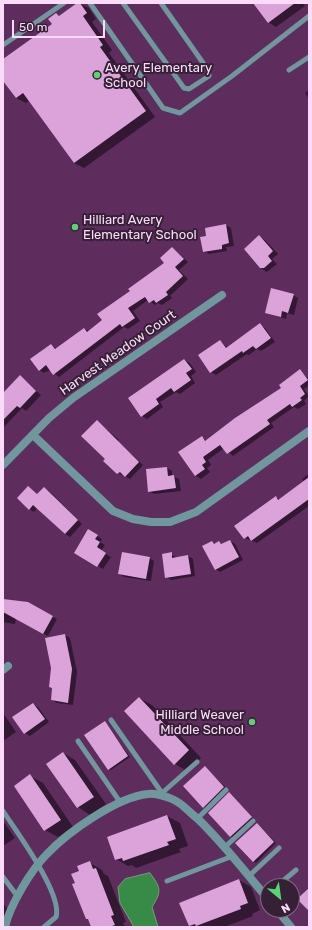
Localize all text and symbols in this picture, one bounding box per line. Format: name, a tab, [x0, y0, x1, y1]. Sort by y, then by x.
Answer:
scale bar	[14, 12, 107, 38]
text: 50 m	[19, 20, 47, 34]
place label: Avery Elementary School	[105, 60, 212, 91]
marker: Avery Elementary School	[92, 70, 102, 80]
place label: Hilliard Avery Elementary School	[83, 212, 197, 243]
marker: Hilliard Avery Elementary School	[70, 222, 80, 232]
street label: Harvest Meadow Court	[57, 307, 179, 399]
place label: Hilliard Weaver Middle School	[156, 707, 244, 738]
marker: Hilliard Weaver Middle School	[247, 717, 257, 727]
north arrow	[260, 878, 300, 918]
text: N	[279, 900, 292, 916]

